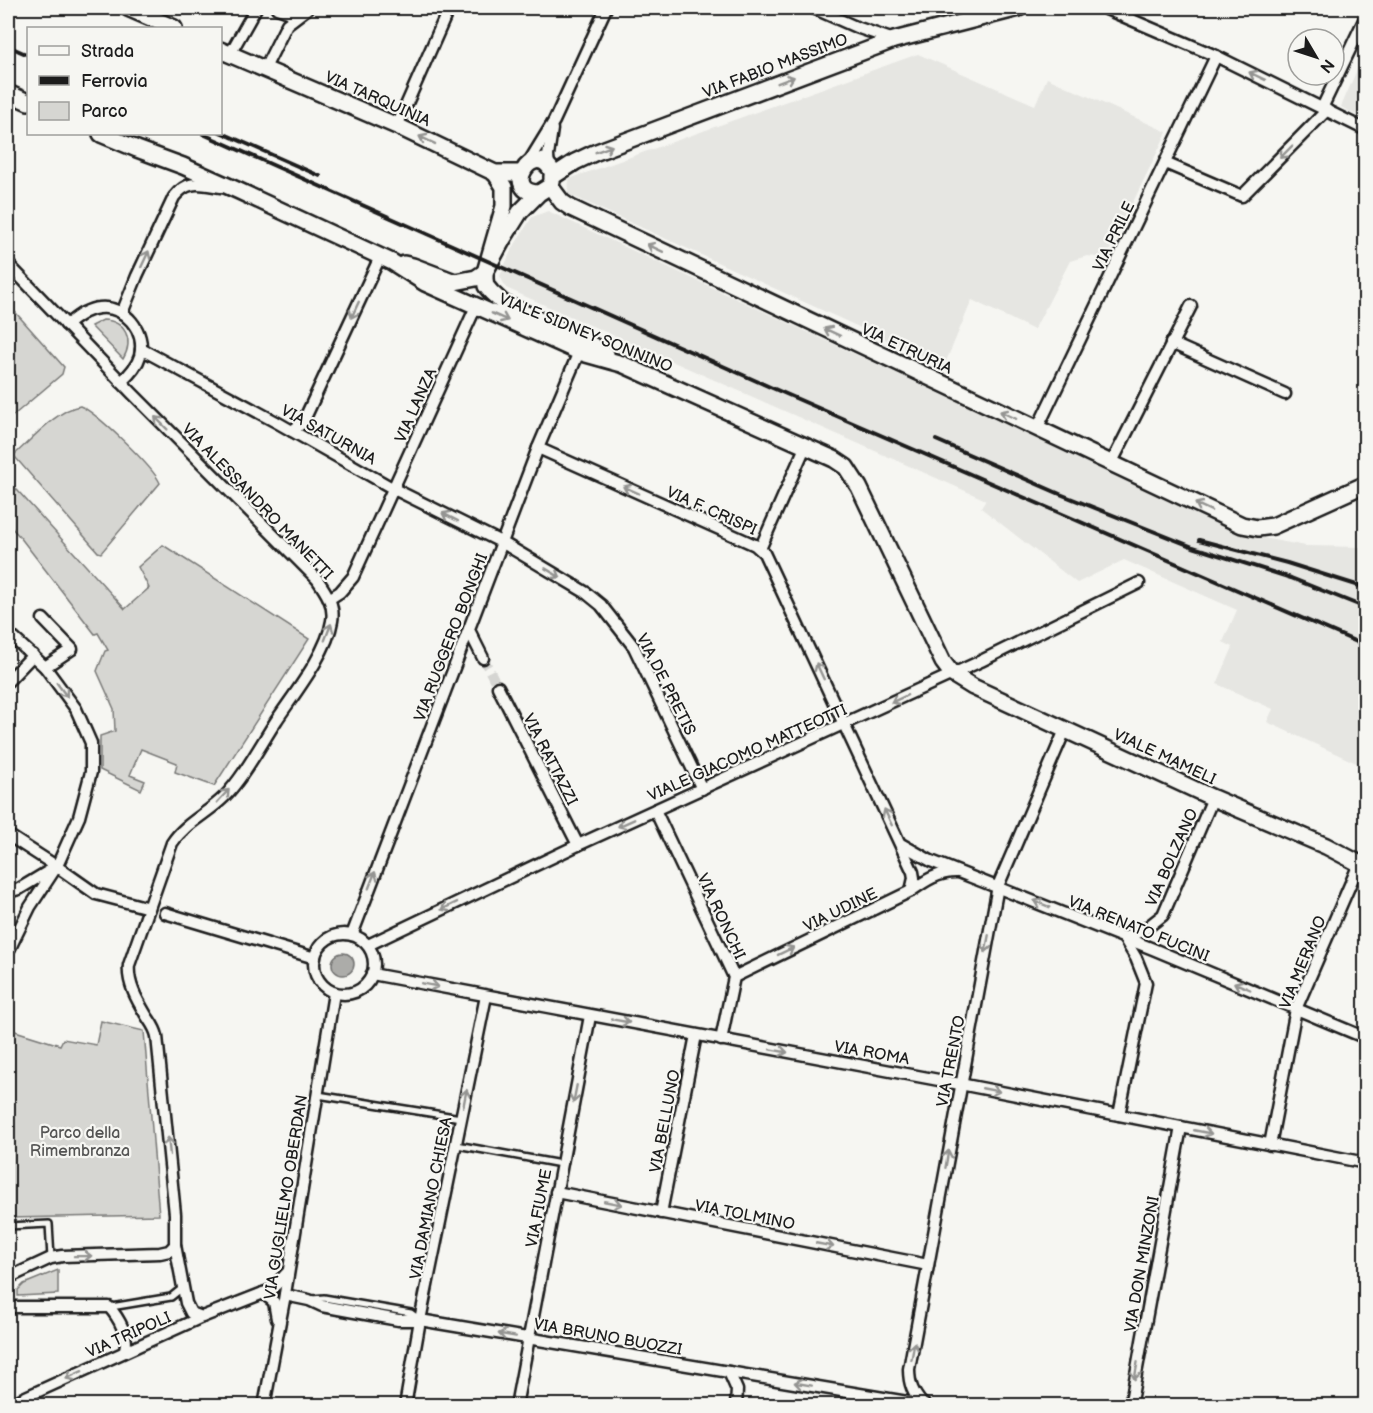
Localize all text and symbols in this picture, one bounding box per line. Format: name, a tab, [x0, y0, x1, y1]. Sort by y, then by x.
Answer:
legend	[27, 27, 222, 135]
north arrow	[1286, 27, 1346, 87]
street label: VIA FABIO MASSIMO	[700, 30, 851, 103]
text: Strada	[81, 41, 134, 62]
text: N	[1315, 55, 1338, 76]
street label: VIA TARQUINIA	[322, 68, 433, 131]
one-way arrow	[1249, 70, 1266, 82]
text: Ferrovia	[81, 71, 148, 92]
one-way arrow	[776, 74, 795, 85]
text: Parco	[81, 101, 128, 122]
one-way arrow	[419, 134, 437, 146]
one-way arrow	[594, 143, 613, 154]
one-way arrow	[1279, 144, 1293, 159]
street label: VIA PRILE	[1089, 199, 1139, 275]
one-way arrow	[647, 242, 665, 254]
one-way arrow	[139, 250, 151, 268]
street label: VIALE SIDNEY SONNINO	[496, 290, 675, 377]
one-way arrow	[349, 300, 361, 318]
one-way arrow	[491, 312, 509, 323]
street label: VIA ETRURIA	[858, 320, 955, 379]
one-way arrow	[823, 325, 841, 337]
street label: VIA LANZA	[392, 365, 441, 446]
street label: VIA SATURNIA	[277, 401, 379, 469]
one-way arrow	[999, 409, 1017, 421]
one-way arrow	[153, 416, 168, 430]
street label: VIA ALESSANDRO MANETTI	[177, 420, 337, 584]
one-way arrow	[622, 483, 640, 495]
street label: VIA F. CRISPI	[663, 483, 760, 540]
one-way arrow	[1195, 501, 1213, 513]
one-way arrow	[442, 511, 460, 522]
street label: VIA RUGGERO BONGHI	[411, 551, 492, 724]
one-way arrow	[544, 568, 561, 580]
one-way arrow	[324, 624, 335, 642]
street label: VIA DE PRETIS	[632, 631, 699, 739]
one-way arrow	[814, 662, 826, 680]
one-way arrow	[56, 681, 68, 697]
one-way arrow	[890, 693, 908, 705]
street label: VIALE GIACOMO MATTEOTTI	[645, 701, 850, 806]
street label: VIA RATTAZZI	[518, 711, 581, 809]
street label: VIALE MAMELI	[1110, 725, 1219, 789]
one-way arrow	[216, 789, 230, 804]
street label: VIA BOLZANO	[1142, 806, 1202, 909]
one-way arrow	[882, 809, 894, 827]
one-way arrow	[617, 818, 635, 830]
street label: VIA RONCHI	[692, 871, 749, 963]
one-way arrow	[368, 872, 379, 890]
street label: VIA UDINE	[801, 884, 881, 936]
street label: VIA RENATO FUCINI	[1065, 892, 1212, 966]
one-way arrow	[1034, 898, 1052, 909]
one-way arrow	[441, 901, 459, 913]
street label: VIA MERANO	[1276, 913, 1331, 1012]
one-way arrow	[981, 933, 992, 953]
one-way arrow	[777, 945, 795, 957]
one-way arrow	[419, 980, 439, 991]
one-way arrow	[1233, 980, 1251, 991]
street label: VIA TRENTO	[933, 1014, 970, 1109]
one-way arrow	[611, 1016, 631, 1027]
street label: VIA ROMA	[833, 1038, 911, 1069]
one-way arrow	[769, 1045, 788, 1056]
street label: VIA BELLUNO	[646, 1068, 685, 1175]
one-way arrow	[569, 1083, 580, 1103]
one-way arrow	[981, 1085, 1001, 1096]
one-way arrow	[460, 1089, 471, 1108]
street label: VIA GUGLIELMO OBERDAN	[261, 1094, 312, 1301]
street label: VIA DAMIANO CHIESA	[406, 1115, 457, 1281]
park label: Parco della Rimembranza	[30, 1124, 130, 1161]
one-way arrow	[1193, 1127, 1213, 1138]
one-way arrow	[163, 1137, 174, 1157]
one-way arrow	[942, 1149, 953, 1169]
street label: VIA FIUME	[523, 1167, 556, 1249]
street label: VIA DON MINZONI	[1121, 1195, 1164, 1334]
street label: VIA TOLMINO	[693, 1196, 796, 1234]
one-way arrow	[603, 1198, 623, 1209]
one-way arrow	[815, 1240, 835, 1251]
one-way arrow	[72, 1250, 92, 1261]
street label: VIA TRIPOLI	[83, 1308, 174, 1363]
street label: VIA BRUNO BUOZZI	[532, 1315, 683, 1360]
one-way arrow	[498, 1329, 518, 1340]
one-way arrow	[908, 1341, 919, 1361]
one-way arrow	[1131, 1360, 1142, 1380]
one-way arrow	[66, 1369, 84, 1381]
one-way arrow	[794, 1379, 813, 1390]

